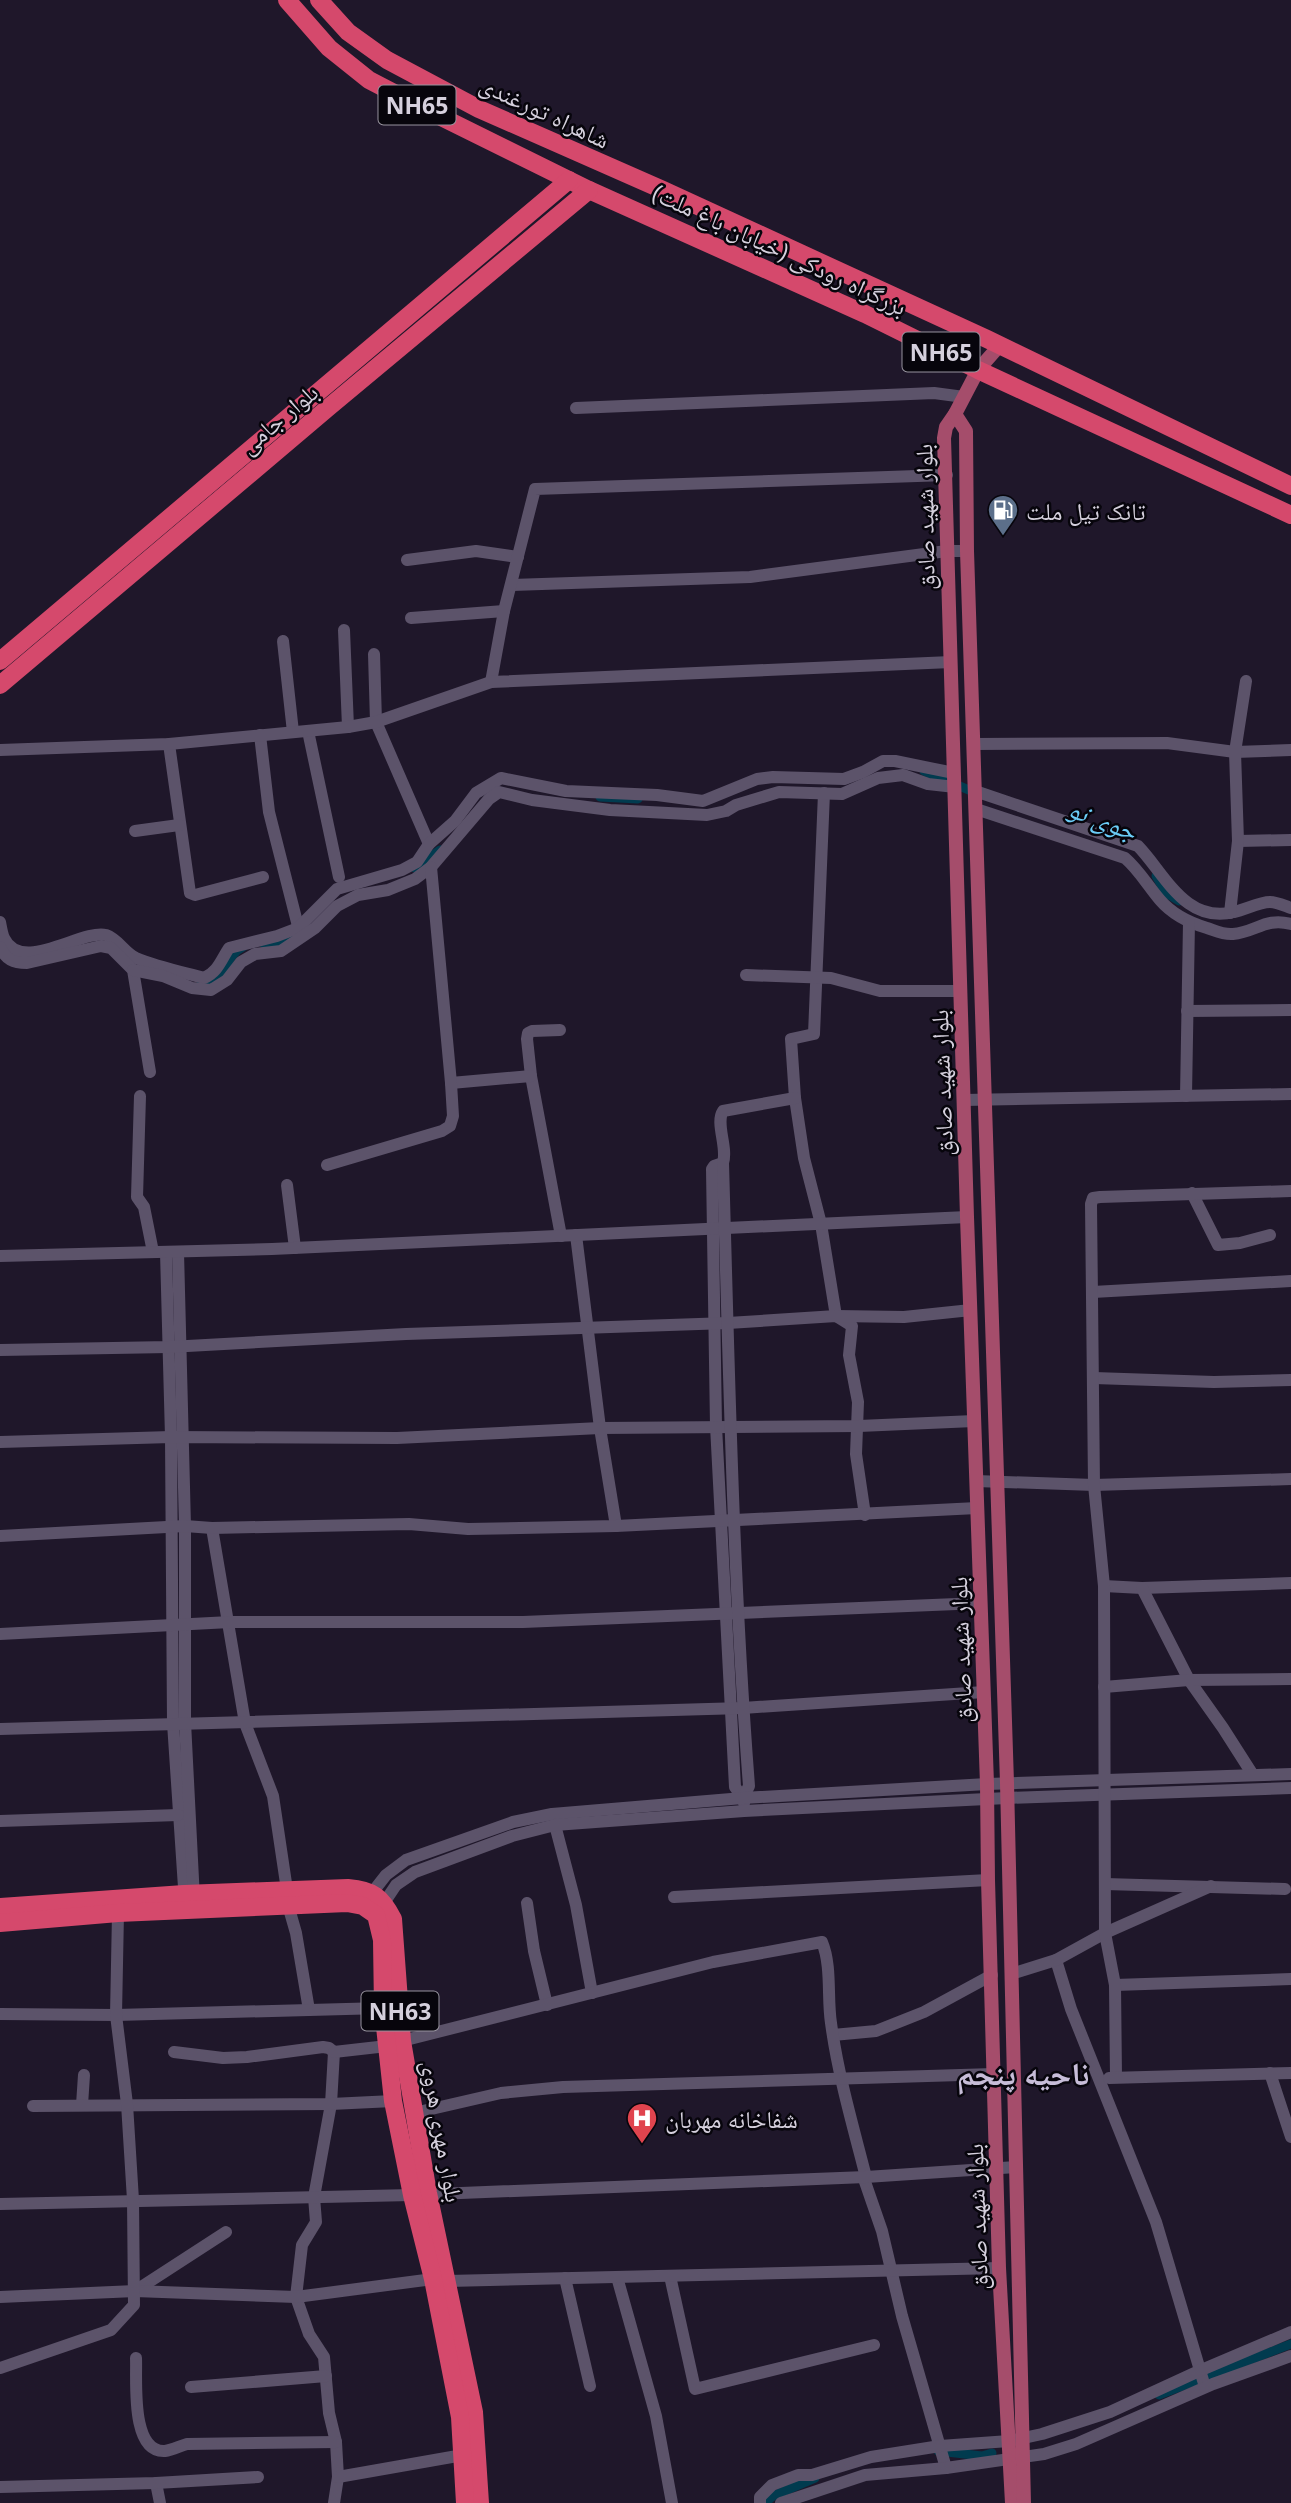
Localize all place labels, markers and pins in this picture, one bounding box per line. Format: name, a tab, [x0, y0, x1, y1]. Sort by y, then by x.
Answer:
fuel station icon: تانک تیل ملت	[986, 493, 1020, 537]
place label: تانک تیل ملت	[1026, 494, 1146, 527]
hospital icon: شفاخانه مهربان	[625, 2101, 659, 2145]
place label: شفاخانه مهربان	[665, 2102, 798, 2135]

